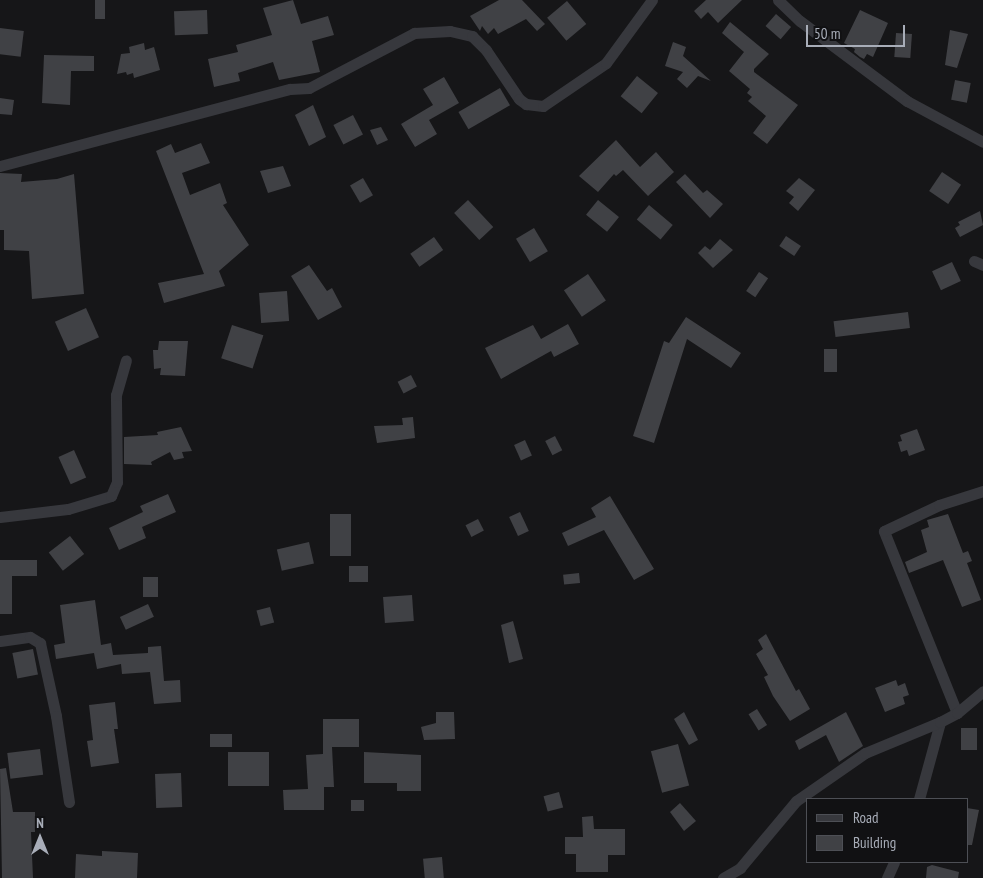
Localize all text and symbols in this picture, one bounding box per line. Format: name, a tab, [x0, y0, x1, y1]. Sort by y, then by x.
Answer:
scale bar	[808, 15, 907, 47]
text: 50 m	[814, 24, 840, 43]
legend	[806, 798, 968, 863]
text: Road	[853, 808, 879, 827]
north arrow	[15, 813, 65, 863]
text: N	[36, 814, 44, 832]
text: Building	[853, 833, 896, 852]

